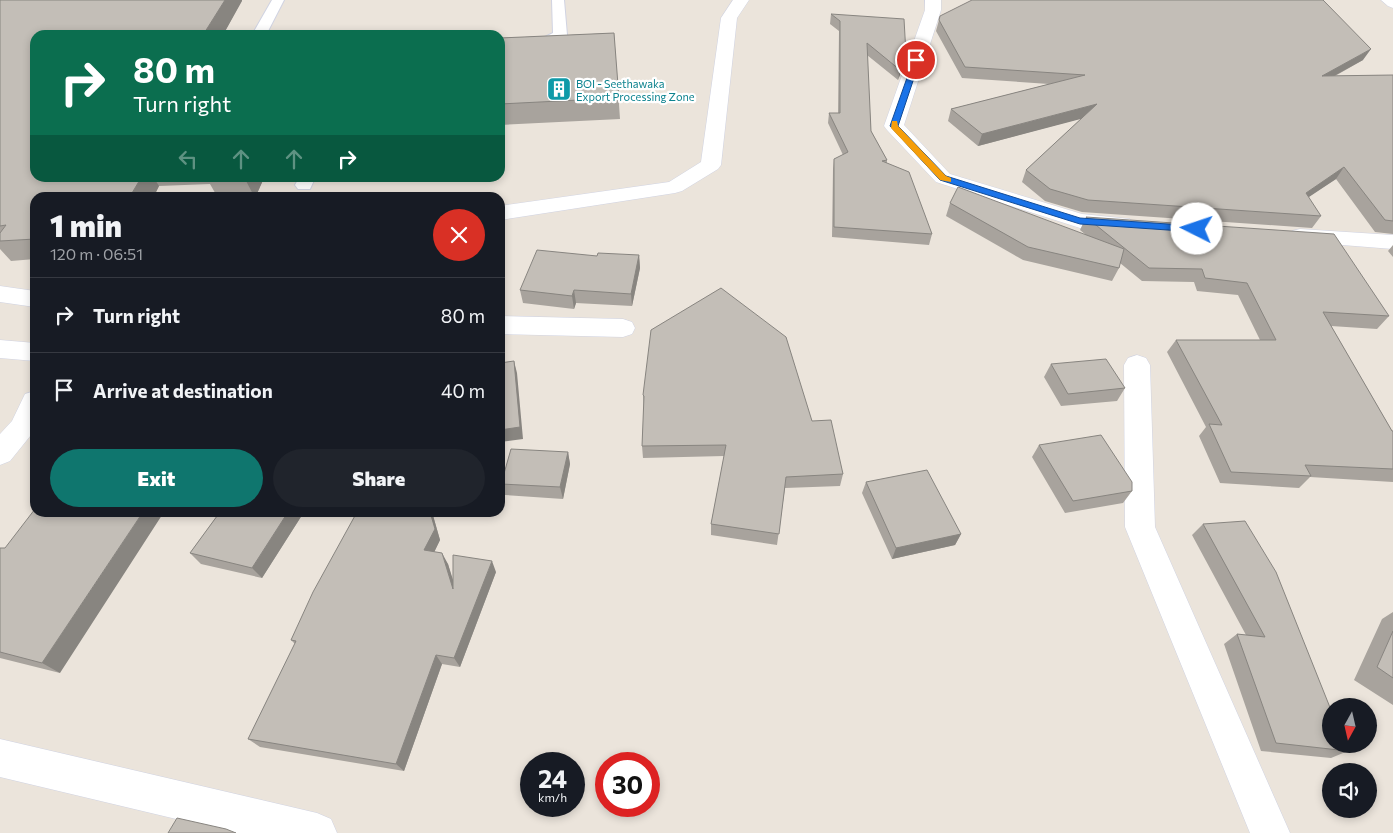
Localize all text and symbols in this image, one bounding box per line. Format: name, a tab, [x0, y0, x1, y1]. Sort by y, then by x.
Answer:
pin	[895, 39, 937, 81]
icon: arrive	[902, 46, 930, 74]
text: 80 m	[133, 47, 215, 90]
icon: right	[50, 50, 115, 115]
building icon: BOI - Seethawaka Export Processing Zone	[546, 76, 572, 102]
place label: BOI - Seethawaka Export Processing Zone	[576, 77, 695, 103]
text: Turn right	[133, 90, 231, 117]
icon: left	[174, 145, 202, 173]
icon: ahead	[227, 145, 255, 173]
icon: ahead	[280, 145, 308, 173]
icon: right	[333, 145, 361, 173]
position arrow	[1170, 202, 1222, 254]
text: 1 min	[50, 206, 122, 243]
button: close	[433, 209, 485, 261]
text: 120 m · 06:51	[50, 244, 143, 263]
icon: right	[50, 301, 78, 329]
text: Turn right	[93, 304, 180, 327]
text: 80 m	[441, 304, 485, 327]
icon: arrive	[50, 376, 78, 404]
text: Arrive at destination	[93, 379, 273, 402]
text: 40 m	[441, 379, 485, 402]
button: Exit	[50, 449, 263, 507]
button: Share	[273, 449, 485, 507]
north arrow	[1322, 698, 1378, 752]
map controls	[1322, 698, 1377, 818]
speed limit sign: 30	[595, 752, 660, 817]
text: 24	[538, 763, 567, 793]
button: sound	[1322, 763, 1377, 818]
text: km/h	[538, 790, 567, 804]

